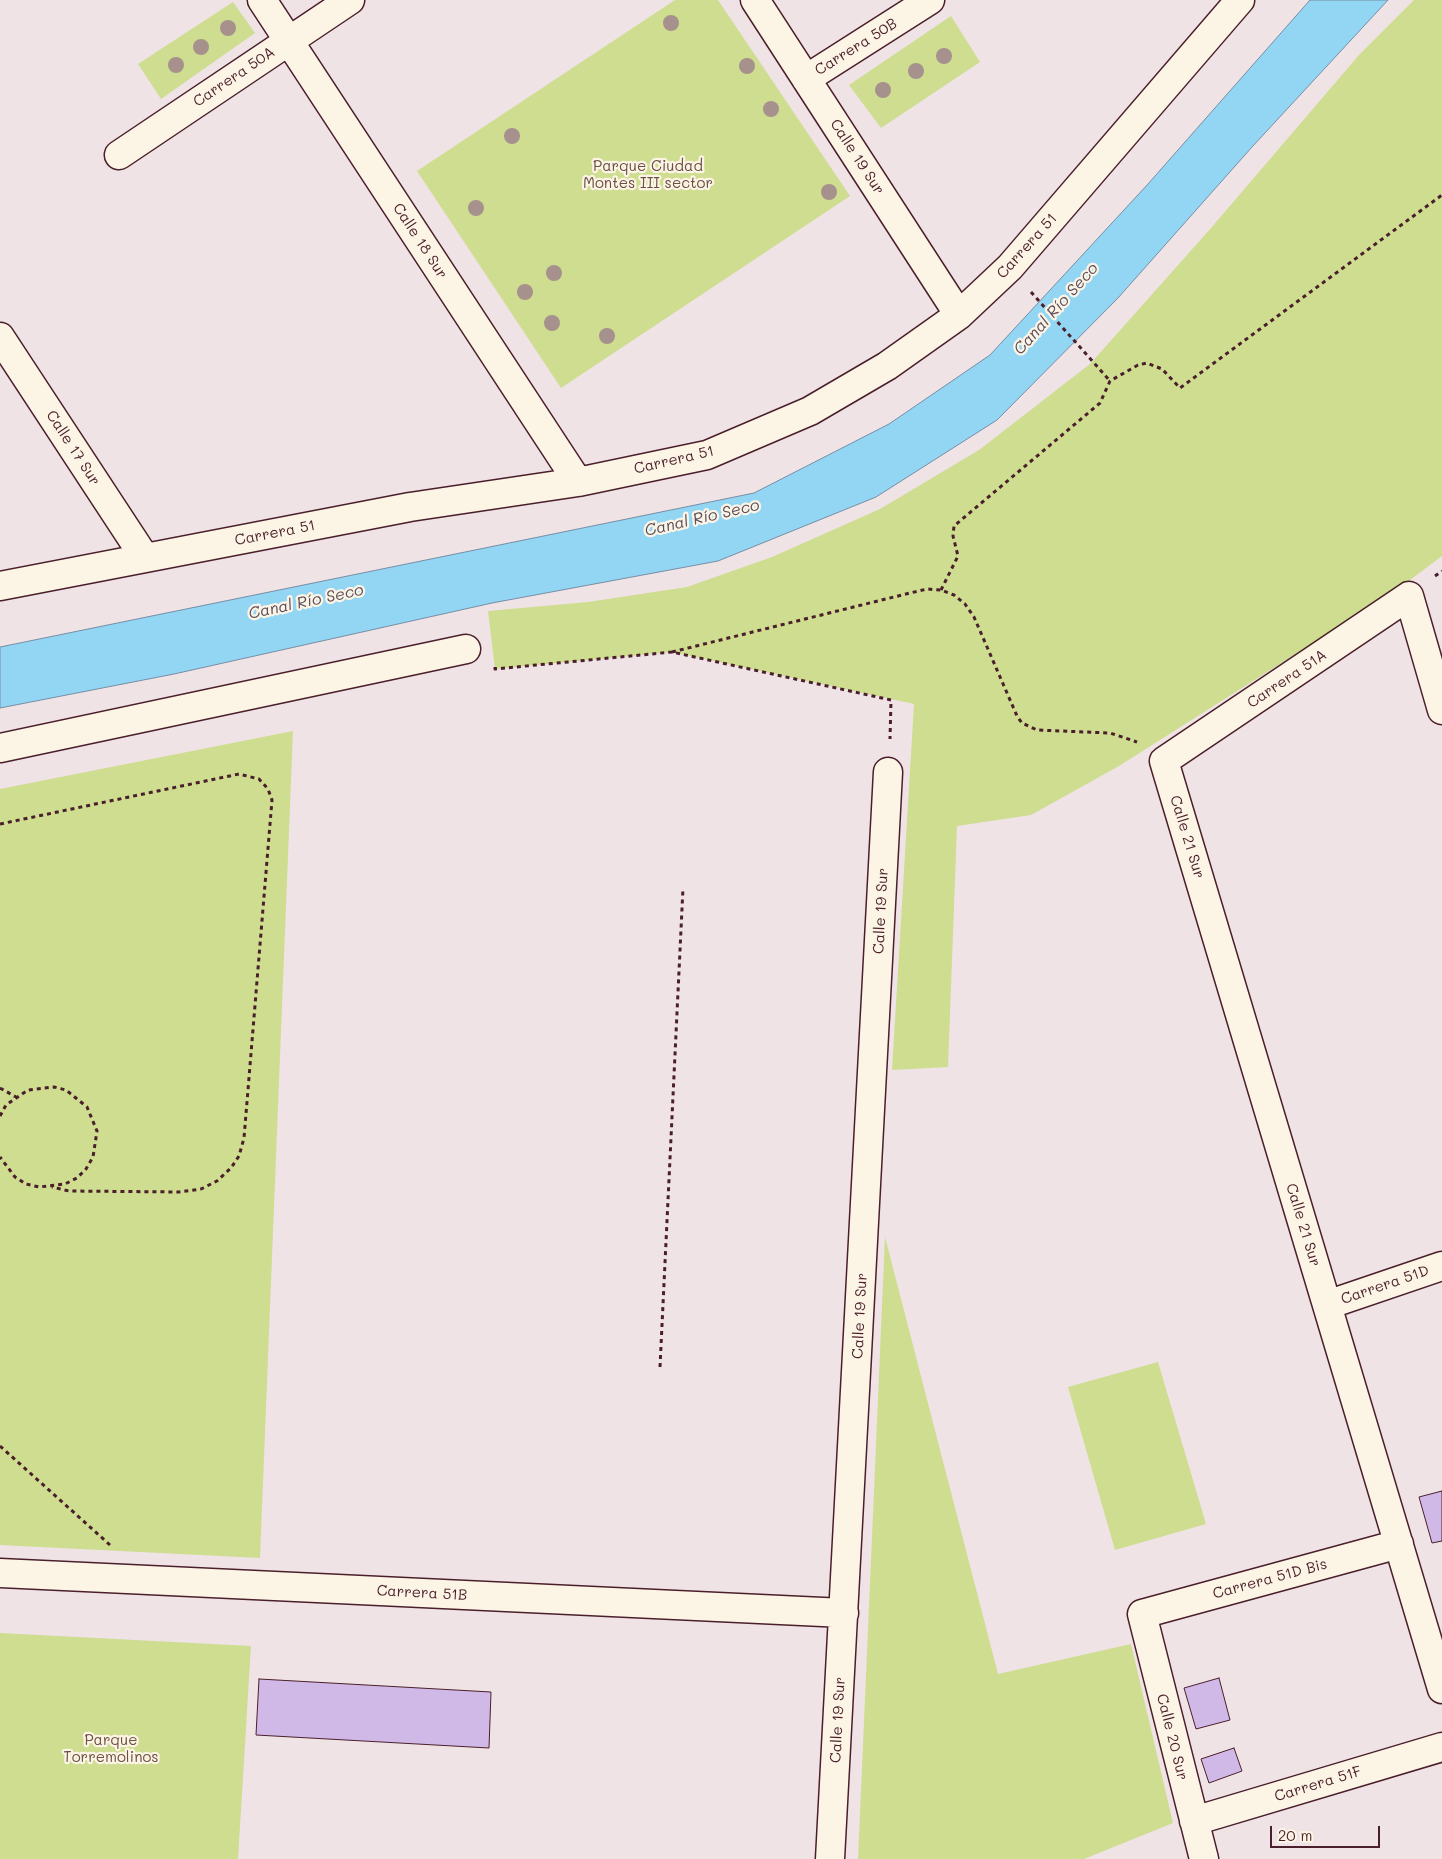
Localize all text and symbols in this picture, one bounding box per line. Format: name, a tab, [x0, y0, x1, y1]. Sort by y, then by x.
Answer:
street label: Carrera 50B	[812, 15, 900, 79]
street label: Carrera 50A	[190, 43, 278, 111]
street label: Calle 19 Sur	[826, 116, 888, 198]
park label: Parque Ciudad Montes III sector	[583, 157, 713, 192]
street label: Calle 18 Sur	[389, 200, 451, 282]
street label: Carrera 51	[993, 210, 1061, 282]
water label: Canal Río Seco	[1010, 259, 1102, 359]
street label: Calle 17 Sur	[42, 407, 104, 489]
street label: Carrera 51	[632, 442, 716, 478]
water label: Canal Río Seco	[643, 495, 761, 541]
street label: Carrera 51	[233, 516, 317, 550]
water label: Canal Río Seco	[247, 580, 365, 624]
street label: Carrera 51A	[1244, 646, 1330, 712]
street label: Calle 21 Sur	[1166, 793, 1208, 881]
street label: Calle 19 Sur	[870, 867, 892, 955]
street label: Calle 21 Sur	[1282, 1181, 1324, 1269]
street label: Carrera 51D	[1339, 1262, 1431, 1308]
street label: Calle 19 Sur	[849, 1272, 871, 1360]
street label: Carrera 51D Bis	[1211, 1555, 1329, 1603]
street label: Carrera 51B	[376, 1582, 468, 1604]
street label: Calle 19 Sur	[827, 1676, 849, 1764]
street label: Calle 20 Sur	[1153, 1692, 1191, 1782]
park label: Parque Torremolinos	[63, 1731, 159, 1766]
street label: Carrera 51F	[1272, 1762, 1364, 1806]
scale bar	[1272, 1816, 1382, 1848]
text: 20 m	[1278, 1825, 1312, 1845]

